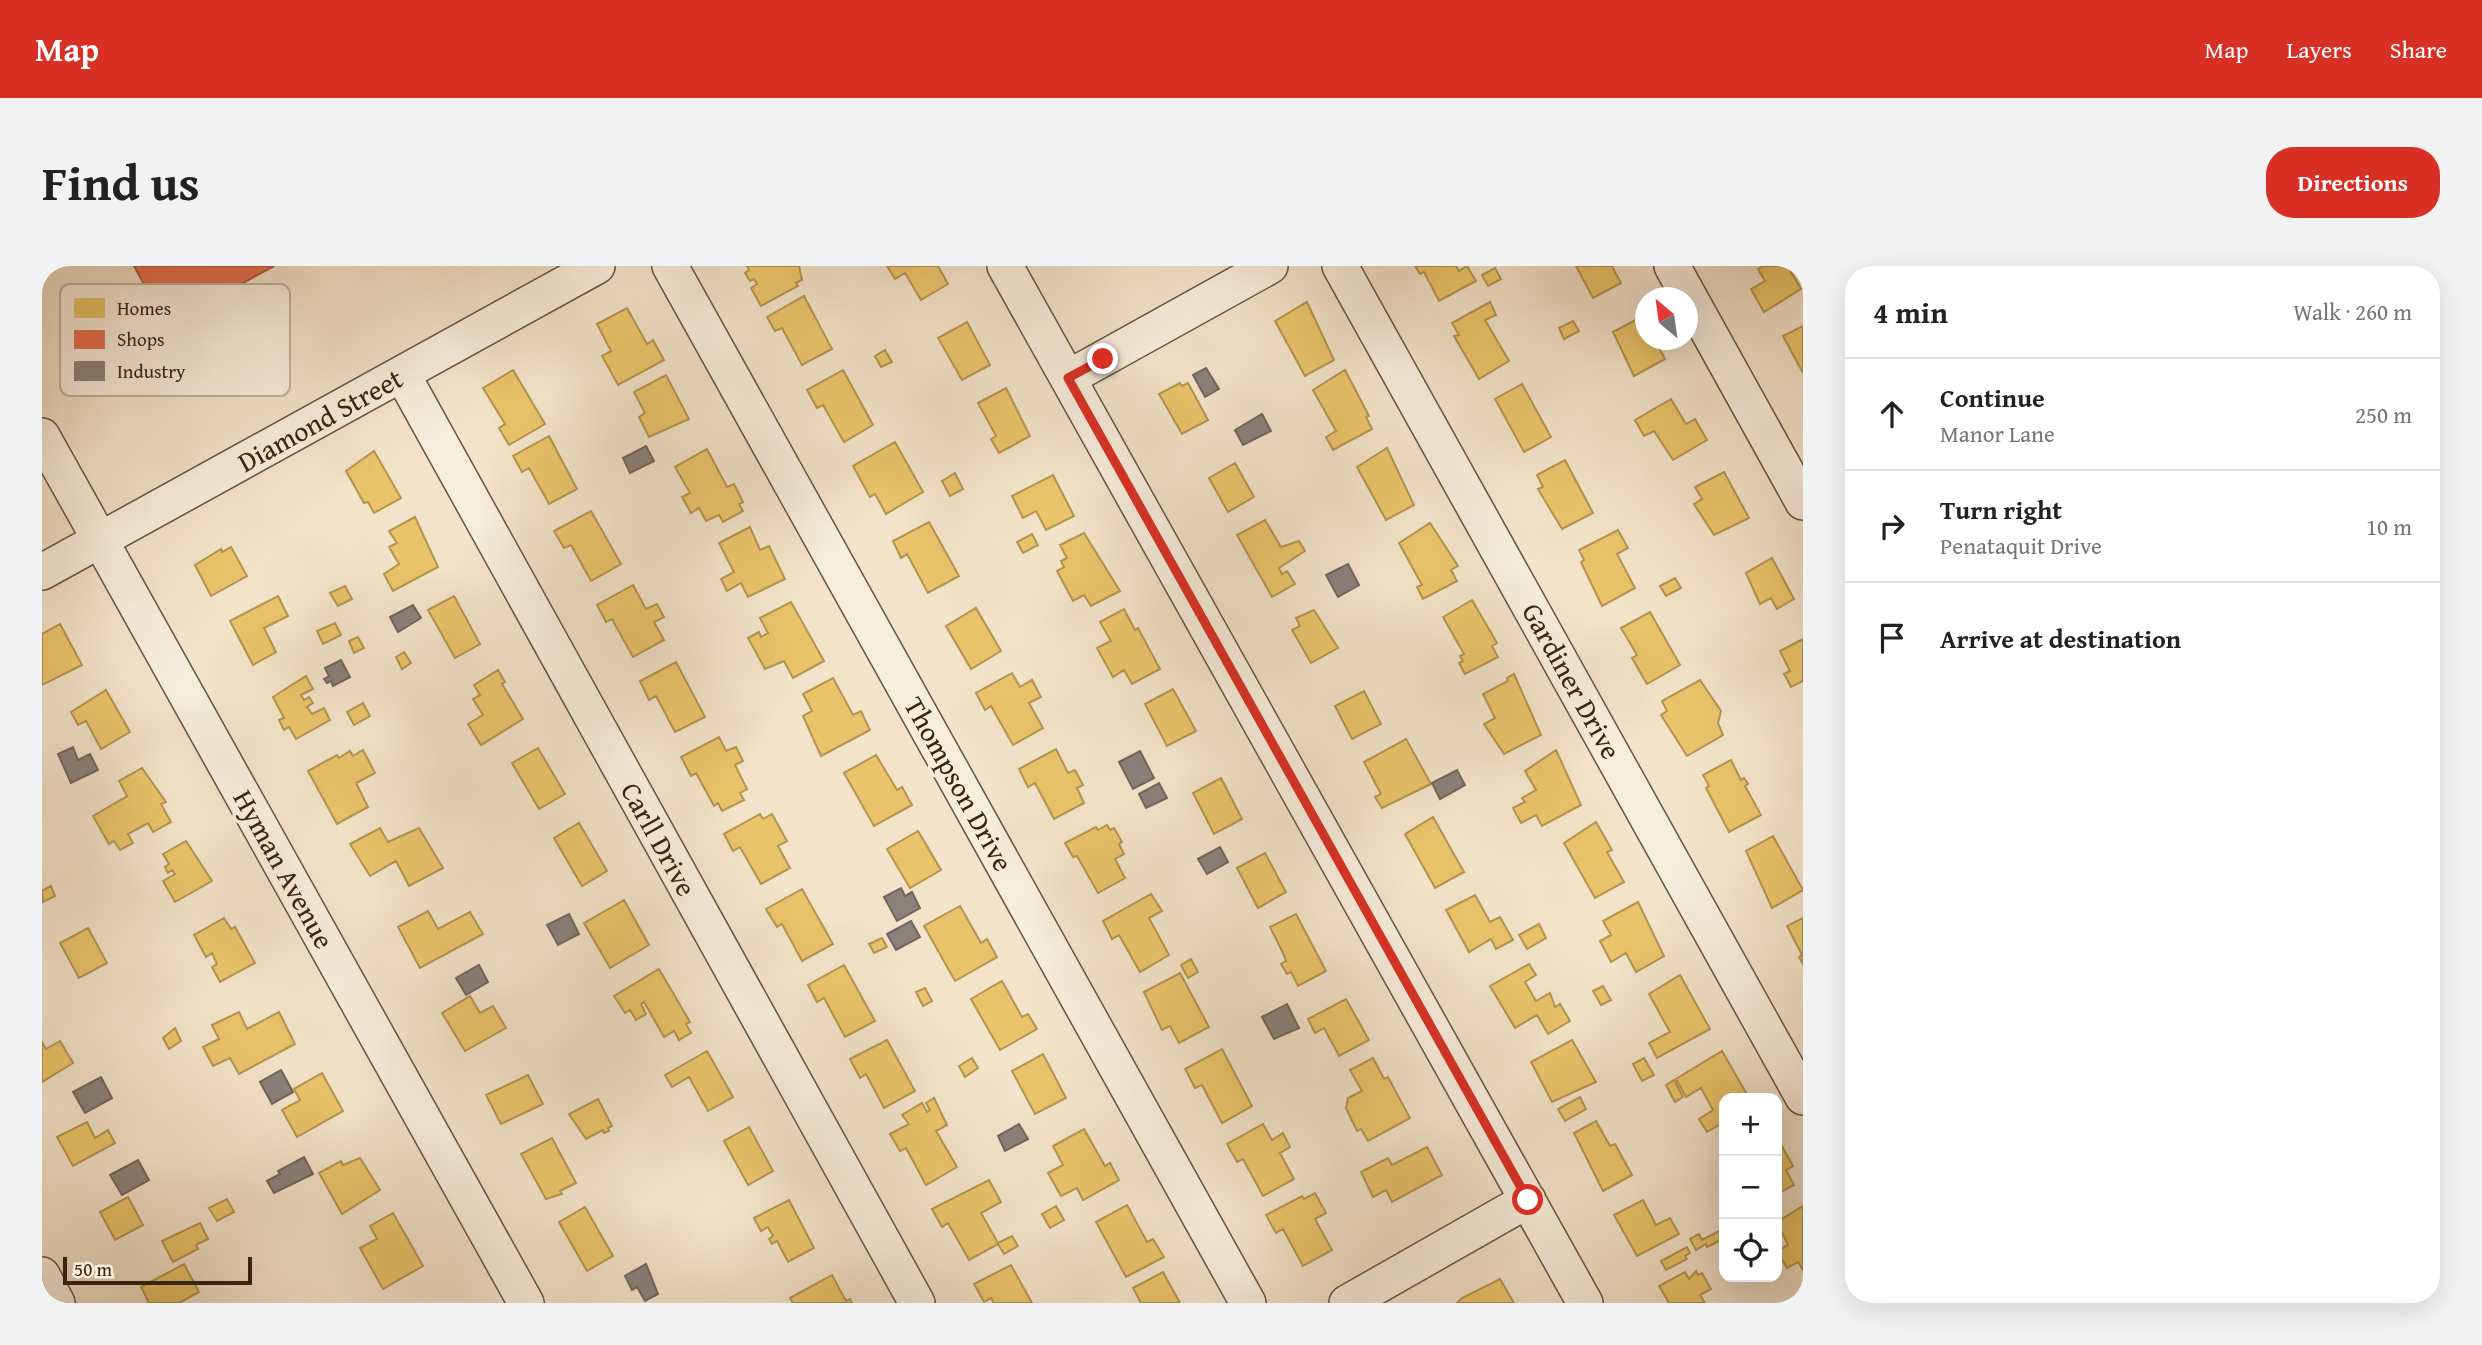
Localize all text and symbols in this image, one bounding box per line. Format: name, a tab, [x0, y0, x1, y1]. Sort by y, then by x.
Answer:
text: Map	[35, 25, 99, 73]
text: Map	[2205, 32, 2248, 67]
text: Layers	[2286, 32, 2352, 67]
text: Share	[2390, 32, 2447, 67]
text: Find us	[42, 146, 200, 218]
button: Directions	[2266, 147, 2440, 218]
legend	[60, 284, 290, 396]
north arrow	[1635, 287, 1698, 350]
text: 4 min	[1873, 290, 1948, 334]
text: Homes	[117, 294, 171, 322]
text: Walk · 260 m	[2293, 295, 2412, 328]
text: Shops	[117, 325, 164, 353]
route end	[1087, 343, 1118, 374]
text: Industry	[117, 357, 186, 385]
street label: Diamond Street	[230, 357, 410, 482]
text: Continue	[1940, 378, 2045, 417]
icon: ahead	[1873, 395, 1911, 433]
text: 250 m	[2355, 398, 2412, 431]
text: Manor Lane	[1940, 417, 2055, 450]
text: Turn right	[1940, 490, 2062, 529]
icon: right	[1873, 507, 1911, 545]
text: 10 m	[2366, 510, 2412, 543]
text: Penataquit Drive	[1940, 529, 2102, 562]
street label: Gardiner Drive	[1513, 595, 1632, 766]
icon: arrive	[1873, 619, 1911, 657]
text: Arrive at destination	[1940, 619, 2181, 658]
street label: Thompson Drive	[895, 689, 1024, 878]
street label: Carll Drive	[611, 774, 708, 903]
street label: Hyman Avenue	[224, 782, 345, 956]
map controls	[1719, 1093, 1782, 1282]
button: +	[1719, 1093, 1782, 1156]
button: −	[1719, 1156, 1782, 1219]
route start	[1512, 1184, 1543, 1215]
button: locate	[1719, 1219, 1782, 1282]
scale bar	[63, 1254, 252, 1286]
text: 50 m	[74, 1255, 112, 1283]

